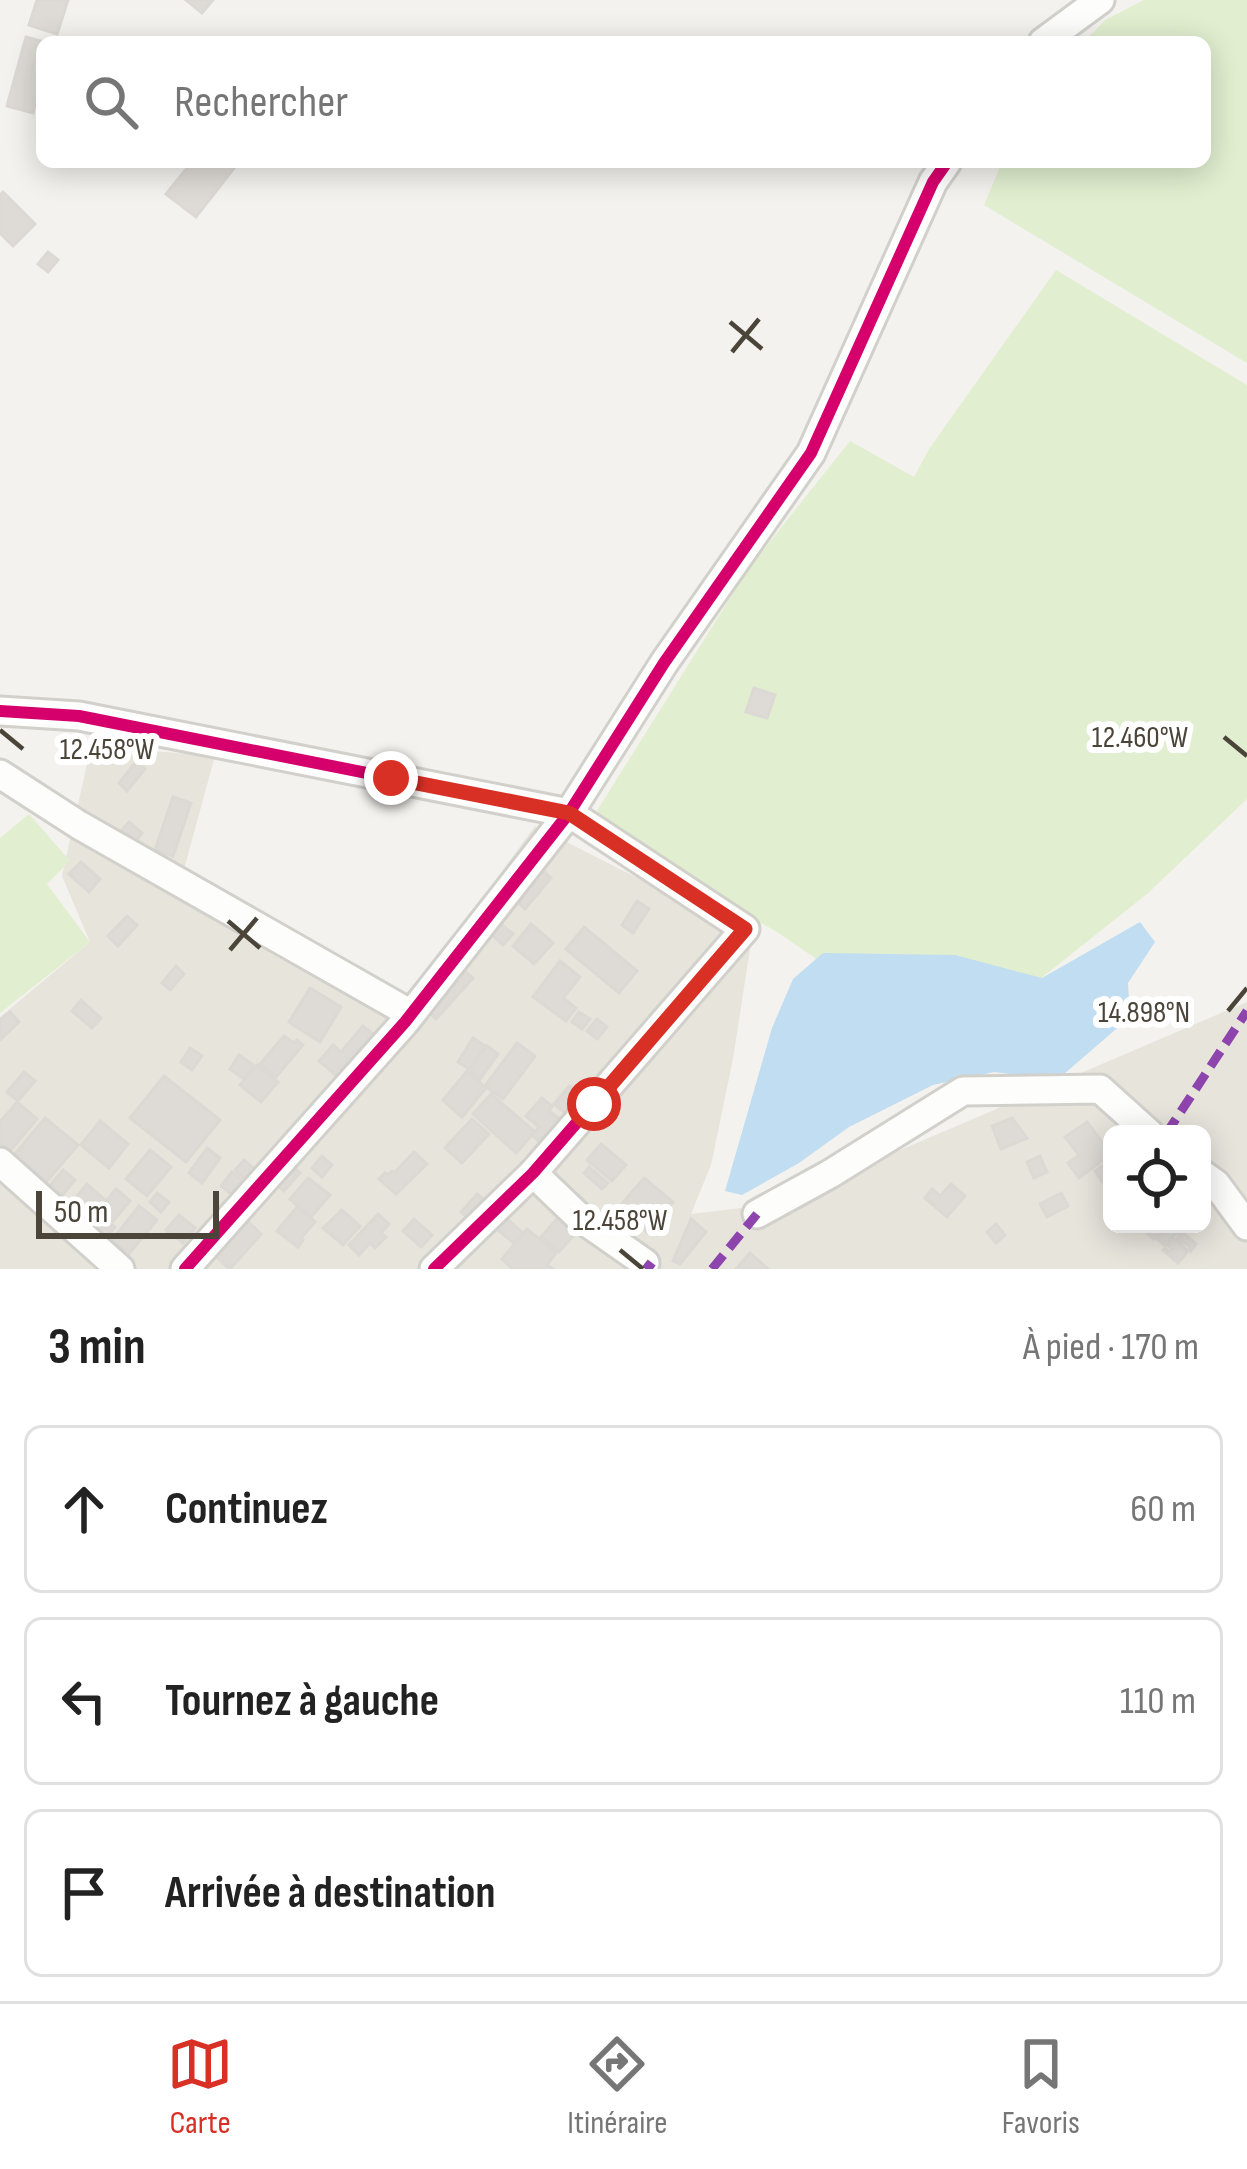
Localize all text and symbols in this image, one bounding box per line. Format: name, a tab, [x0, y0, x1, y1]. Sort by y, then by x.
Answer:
search box	[36, 36, 1211, 168]
icon: search	[78, 69, 144, 135]
text: Rechercher	[174, 75, 348, 130]
text: 12.460°W	[1092, 720, 1189, 756]
text: 12.458°W	[60, 732, 155, 768]
route end	[364, 751, 418, 805]
text: 14.898°N	[1098, 995, 1190, 1031]
route start	[567, 1077, 621, 1131]
map controls	[1103, 1125, 1211, 1233]
button: locate	[1103, 1125, 1211, 1233]
scale bar	[36, 1185, 219, 1238]
text: 50 m	[54, 1192, 108, 1232]
text: 12.458°W	[573, 1203, 668, 1239]
text: 3 min	[48, 1317, 146, 1378]
text: À pied · 170 m	[1023, 1324, 1199, 1371]
icon: ahead	[51, 1476, 117, 1542]
text: Continuez	[165, 1482, 328, 1537]
text: 60 m	[1130, 1486, 1196, 1533]
icon: left	[51, 1668, 117, 1734]
text: Tournez à gauche	[165, 1674, 439, 1729]
text: 110 m	[1120, 1678, 1196, 1725]
icon: arrive	[51, 1860, 117, 1926]
text: Arrivée à destination	[165, 1866, 495, 1921]
tab: Carte	[167, 2031, 233, 2143]
tab: Itinéraire	[567, 2031, 668, 2143]
tab: Favoris	[1002, 2031, 1080, 2143]

